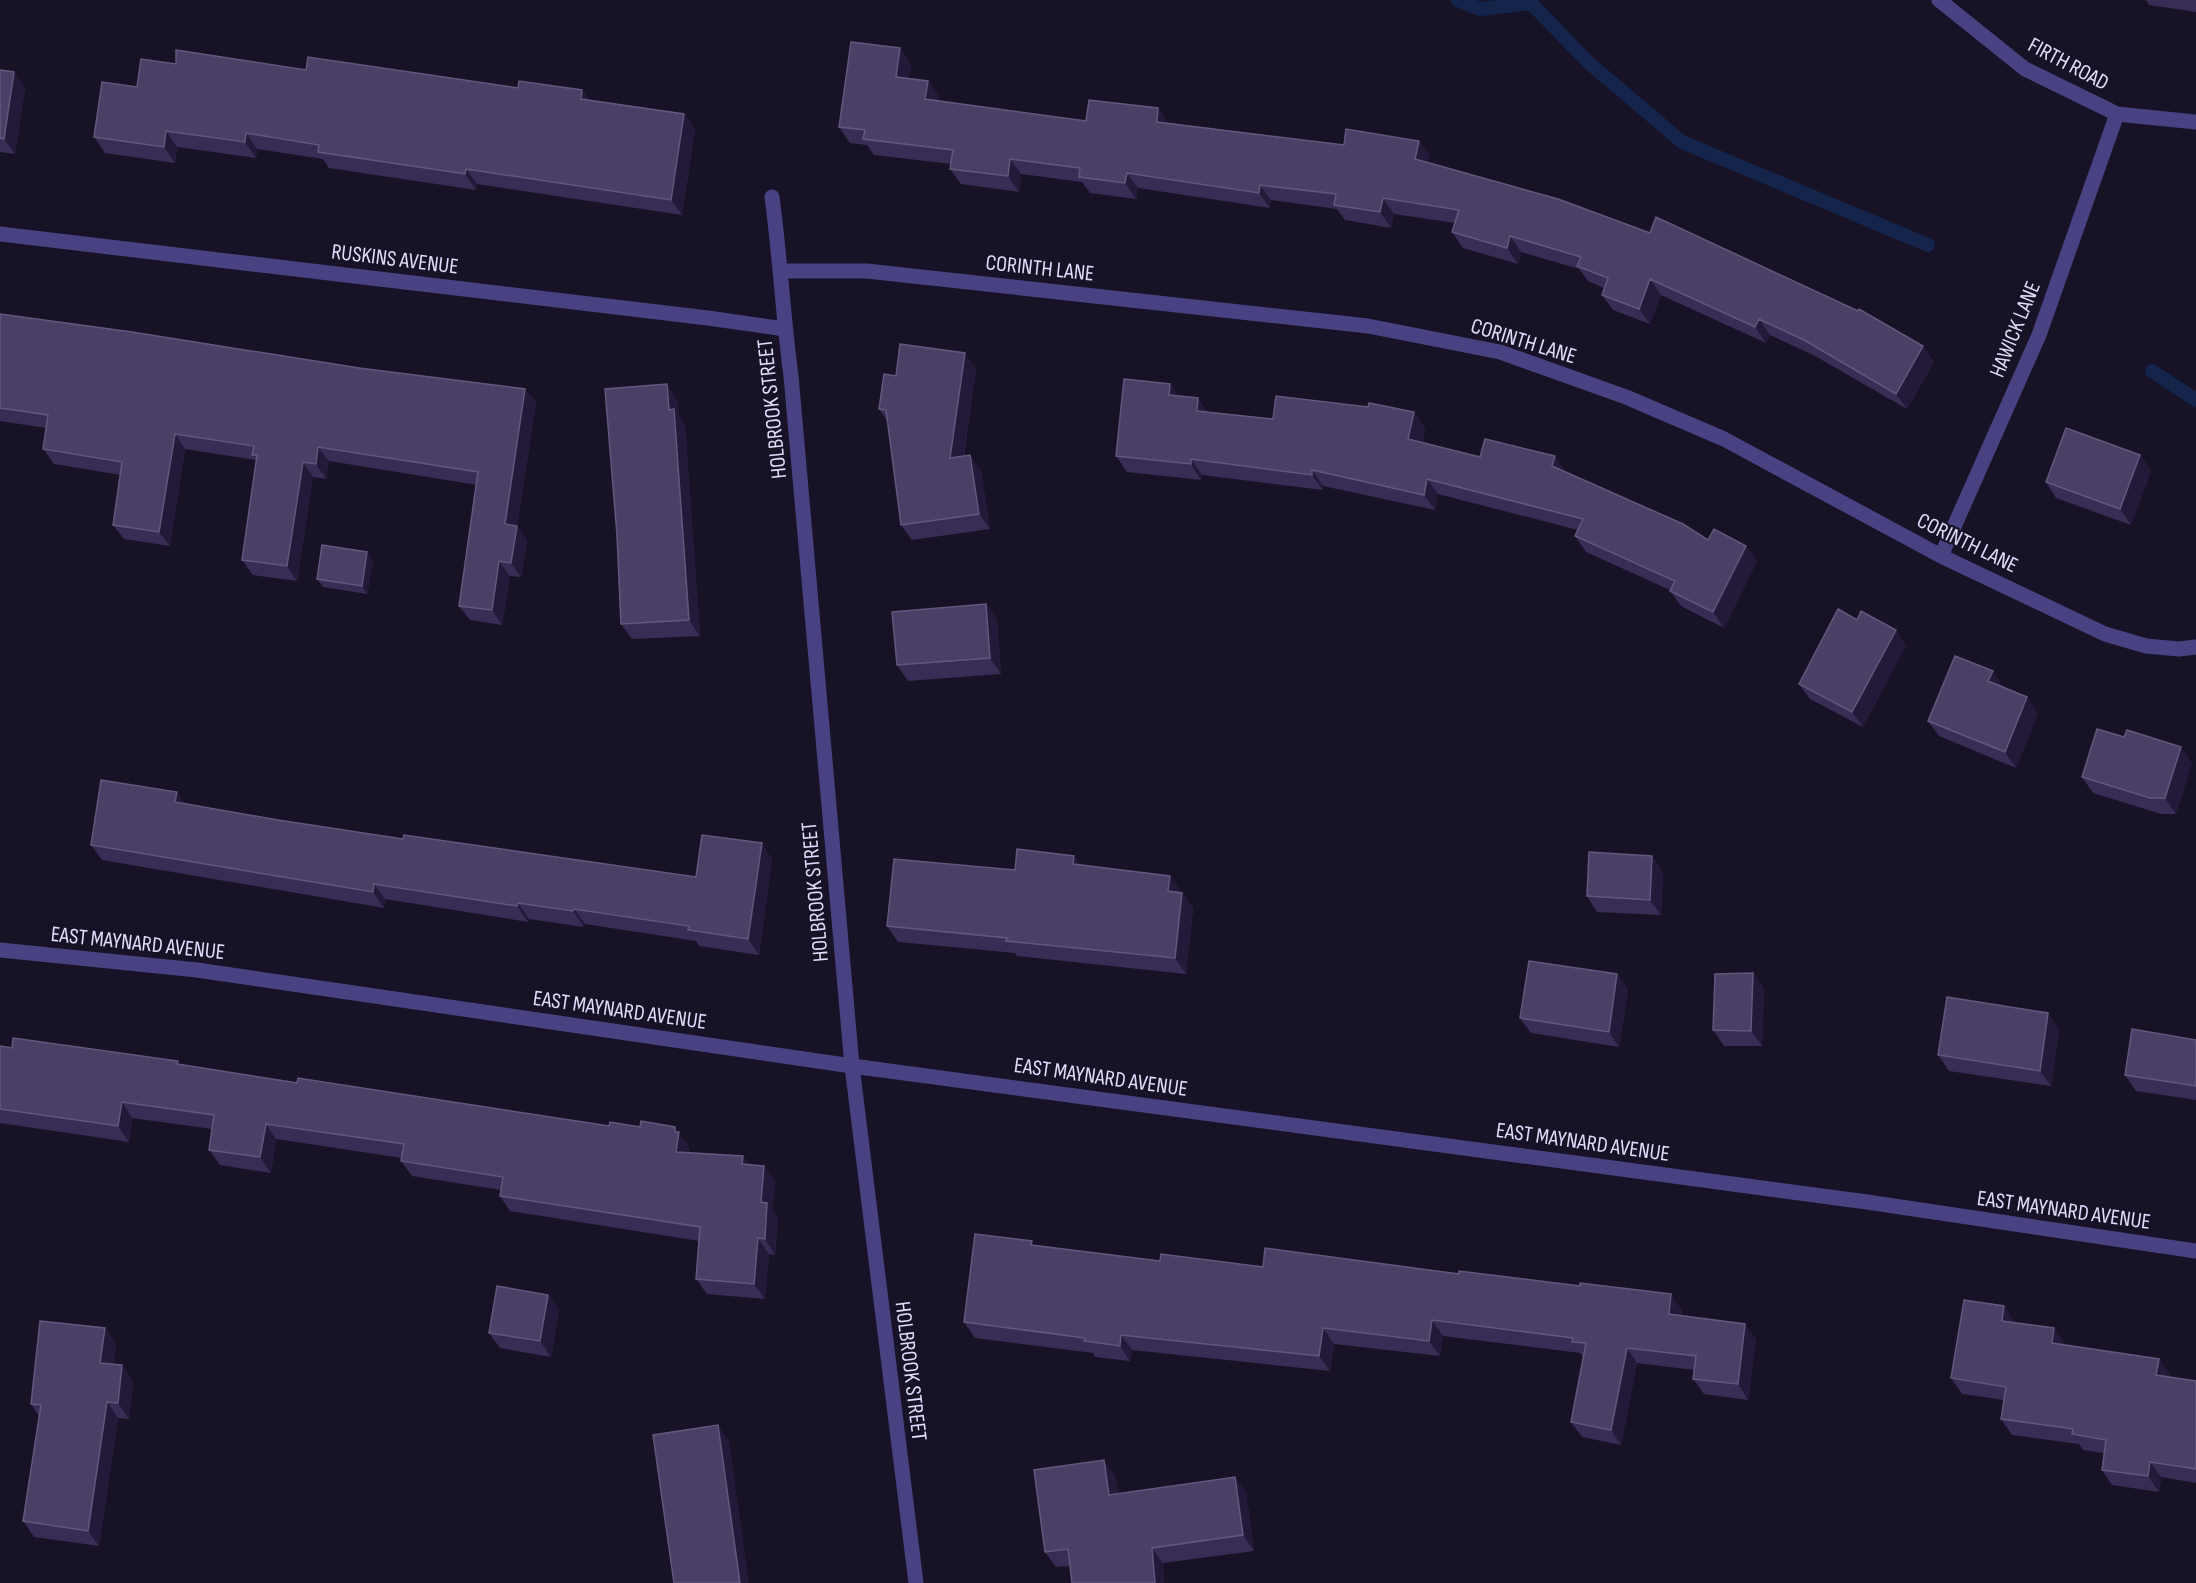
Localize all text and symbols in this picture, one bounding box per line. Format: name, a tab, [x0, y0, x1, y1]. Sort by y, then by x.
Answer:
street label: FIRTH ROAD	[2023, 32, 2113, 97]
street label: RUSKINS AVENUE	[330, 238, 460, 281]
street label: CORINTH LANE	[984, 249, 1095, 288]
street label: HAWICK LANE	[1984, 278, 2047, 381]
street label: CORINTH LANE	[1468, 313, 1580, 370]
street label: HOLBROOK STREET	[752, 337, 793, 480]
street label: CORINTH LANE	[1912, 507, 2022, 579]
street label: HOLBROOK STREET	[796, 821, 835, 963]
street label: EAST MAYNARD AVENUE	[50, 921, 226, 966]
street label: EAST MAYNARD AVENUE	[531, 985, 708, 1036]
street label: EAST MAYNARD AVENUE	[1012, 1052, 1189, 1103]
street label: EAST MAYNARD AVENUE	[1494, 1117, 1671, 1168]
street label: EAST MAYNARD AVENUE	[1975, 1185, 2152, 1236]
street label: HOLBROOK STREET	[889, 1300, 932, 1443]

